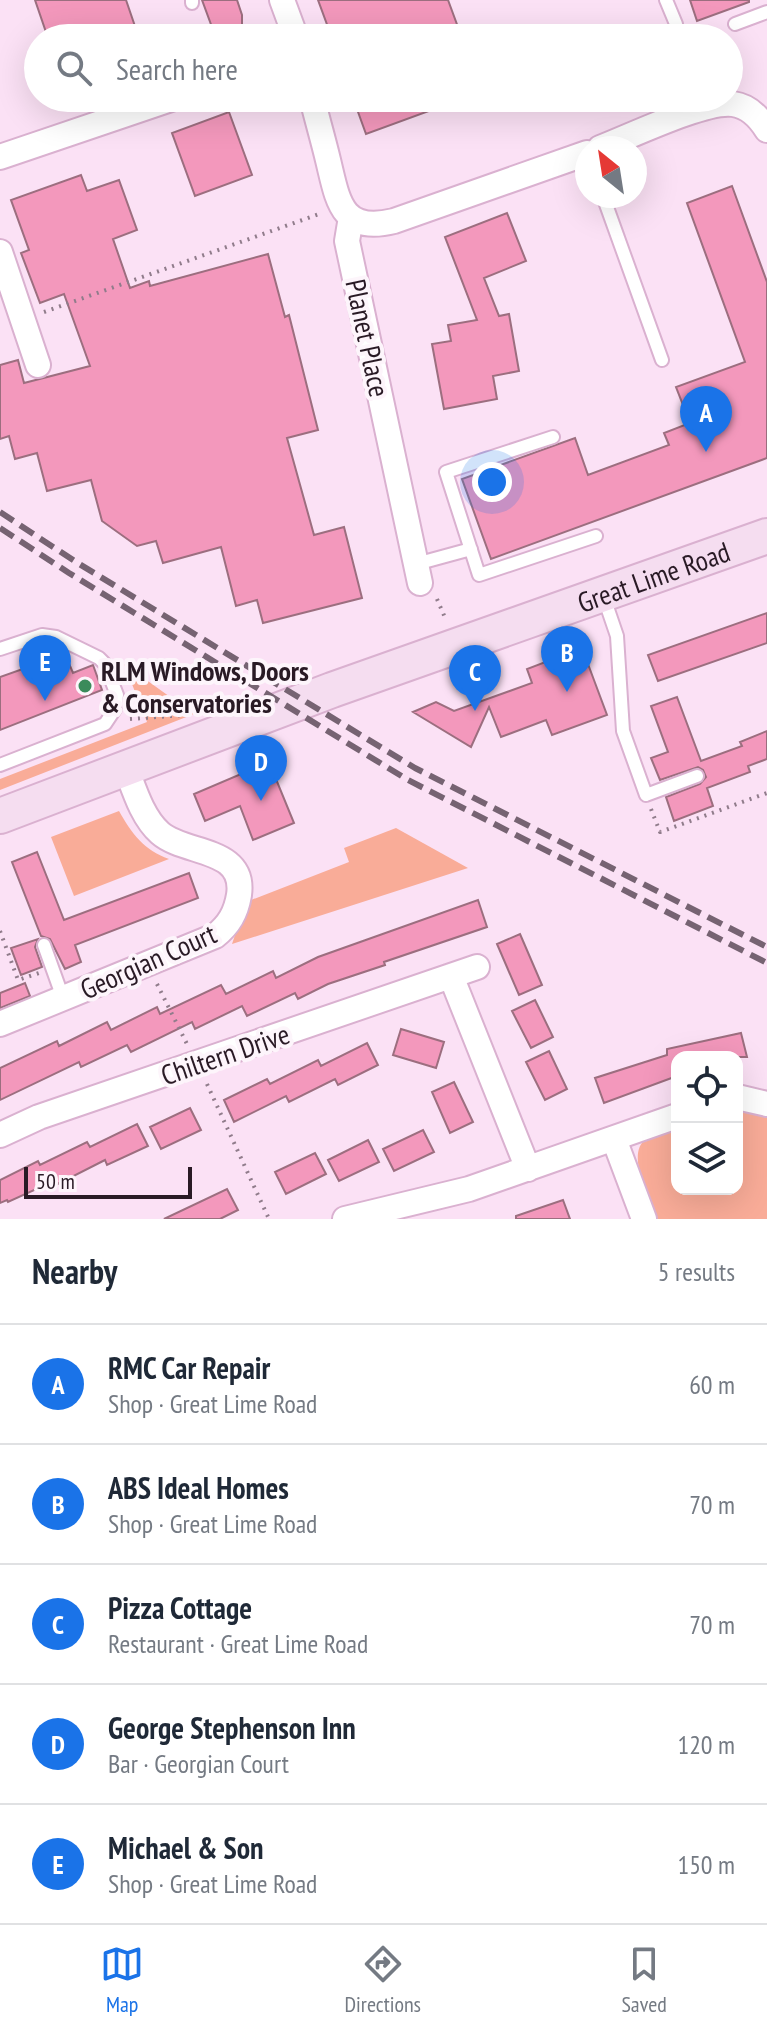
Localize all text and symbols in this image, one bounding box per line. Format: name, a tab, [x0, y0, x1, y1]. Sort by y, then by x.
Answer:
search box	[24, 24, 743, 112]
icon: search	[52, 46, 96, 90]
text: Search here	[116, 49, 238, 88]
north arrow	[575, 136, 647, 208]
street label: Planet Place	[338, 276, 398, 400]
pin: A	[680, 386, 732, 452]
your location	[472, 462, 512, 502]
street label: Great Lime Road	[572, 532, 735, 620]
pin: B	[541, 626, 593, 692]
pin: E	[19, 635, 71, 701]
pin: C	[449, 645, 501, 711]
place label: RLM Windows, Doors & Conservatories	[101, 652, 309, 721]
marker: RLM Windows, Doors & Conservatories	[76, 677, 94, 695]
pin: D	[235, 735, 287, 801]
street label: Georgian Court	[74, 915, 222, 1007]
street label: Chiltern Drive	[156, 1015, 294, 1093]
map controls	[671, 1051, 743, 1195]
button: locate	[671, 1051, 743, 1123]
button: layers	[671, 1123, 743, 1195]
scale bar	[24, 1163, 192, 1199]
text: 50 m	[36, 1167, 75, 1195]
text: Nearby	[32, 1249, 117, 1293]
text: 5 results	[658, 1255, 735, 1288]
text: RMC Car Repair	[108, 1348, 270, 1387]
text: A	[51, 1368, 65, 1401]
text: 60 m	[689, 1368, 735, 1401]
text: Shop · Great Lime Road	[108, 1387, 317, 1420]
text: ABS Ideal Homes	[108, 1468, 289, 1507]
text: B	[52, 1488, 64, 1521]
text: 70 m	[689, 1488, 735, 1521]
text: Shop · Great Lime Road	[108, 1507, 317, 1540]
text: Pizza Cottage	[108, 1588, 252, 1627]
text: C	[52, 1608, 64, 1641]
text: 70 m	[689, 1608, 735, 1641]
text: Restaurant · Great Lime Road	[108, 1627, 368, 1660]
text: George Stephenson Inn	[108, 1708, 356, 1747]
text: D	[51, 1728, 65, 1761]
text: 120 m	[677, 1728, 735, 1761]
text: Bar · Georgian Court	[108, 1747, 289, 1780]
text: Michael & Son	[108, 1828, 264, 1867]
text: E	[52, 1848, 64, 1881]
text: 150 m	[677, 1848, 735, 1881]
text: Shop · Great Lime Road	[108, 1867, 317, 1900]
tab: Map	[100, 1942, 144, 2018]
tab: Directions	[345, 1942, 421, 2018]
tab: Saved	[621, 1942, 667, 2018]

